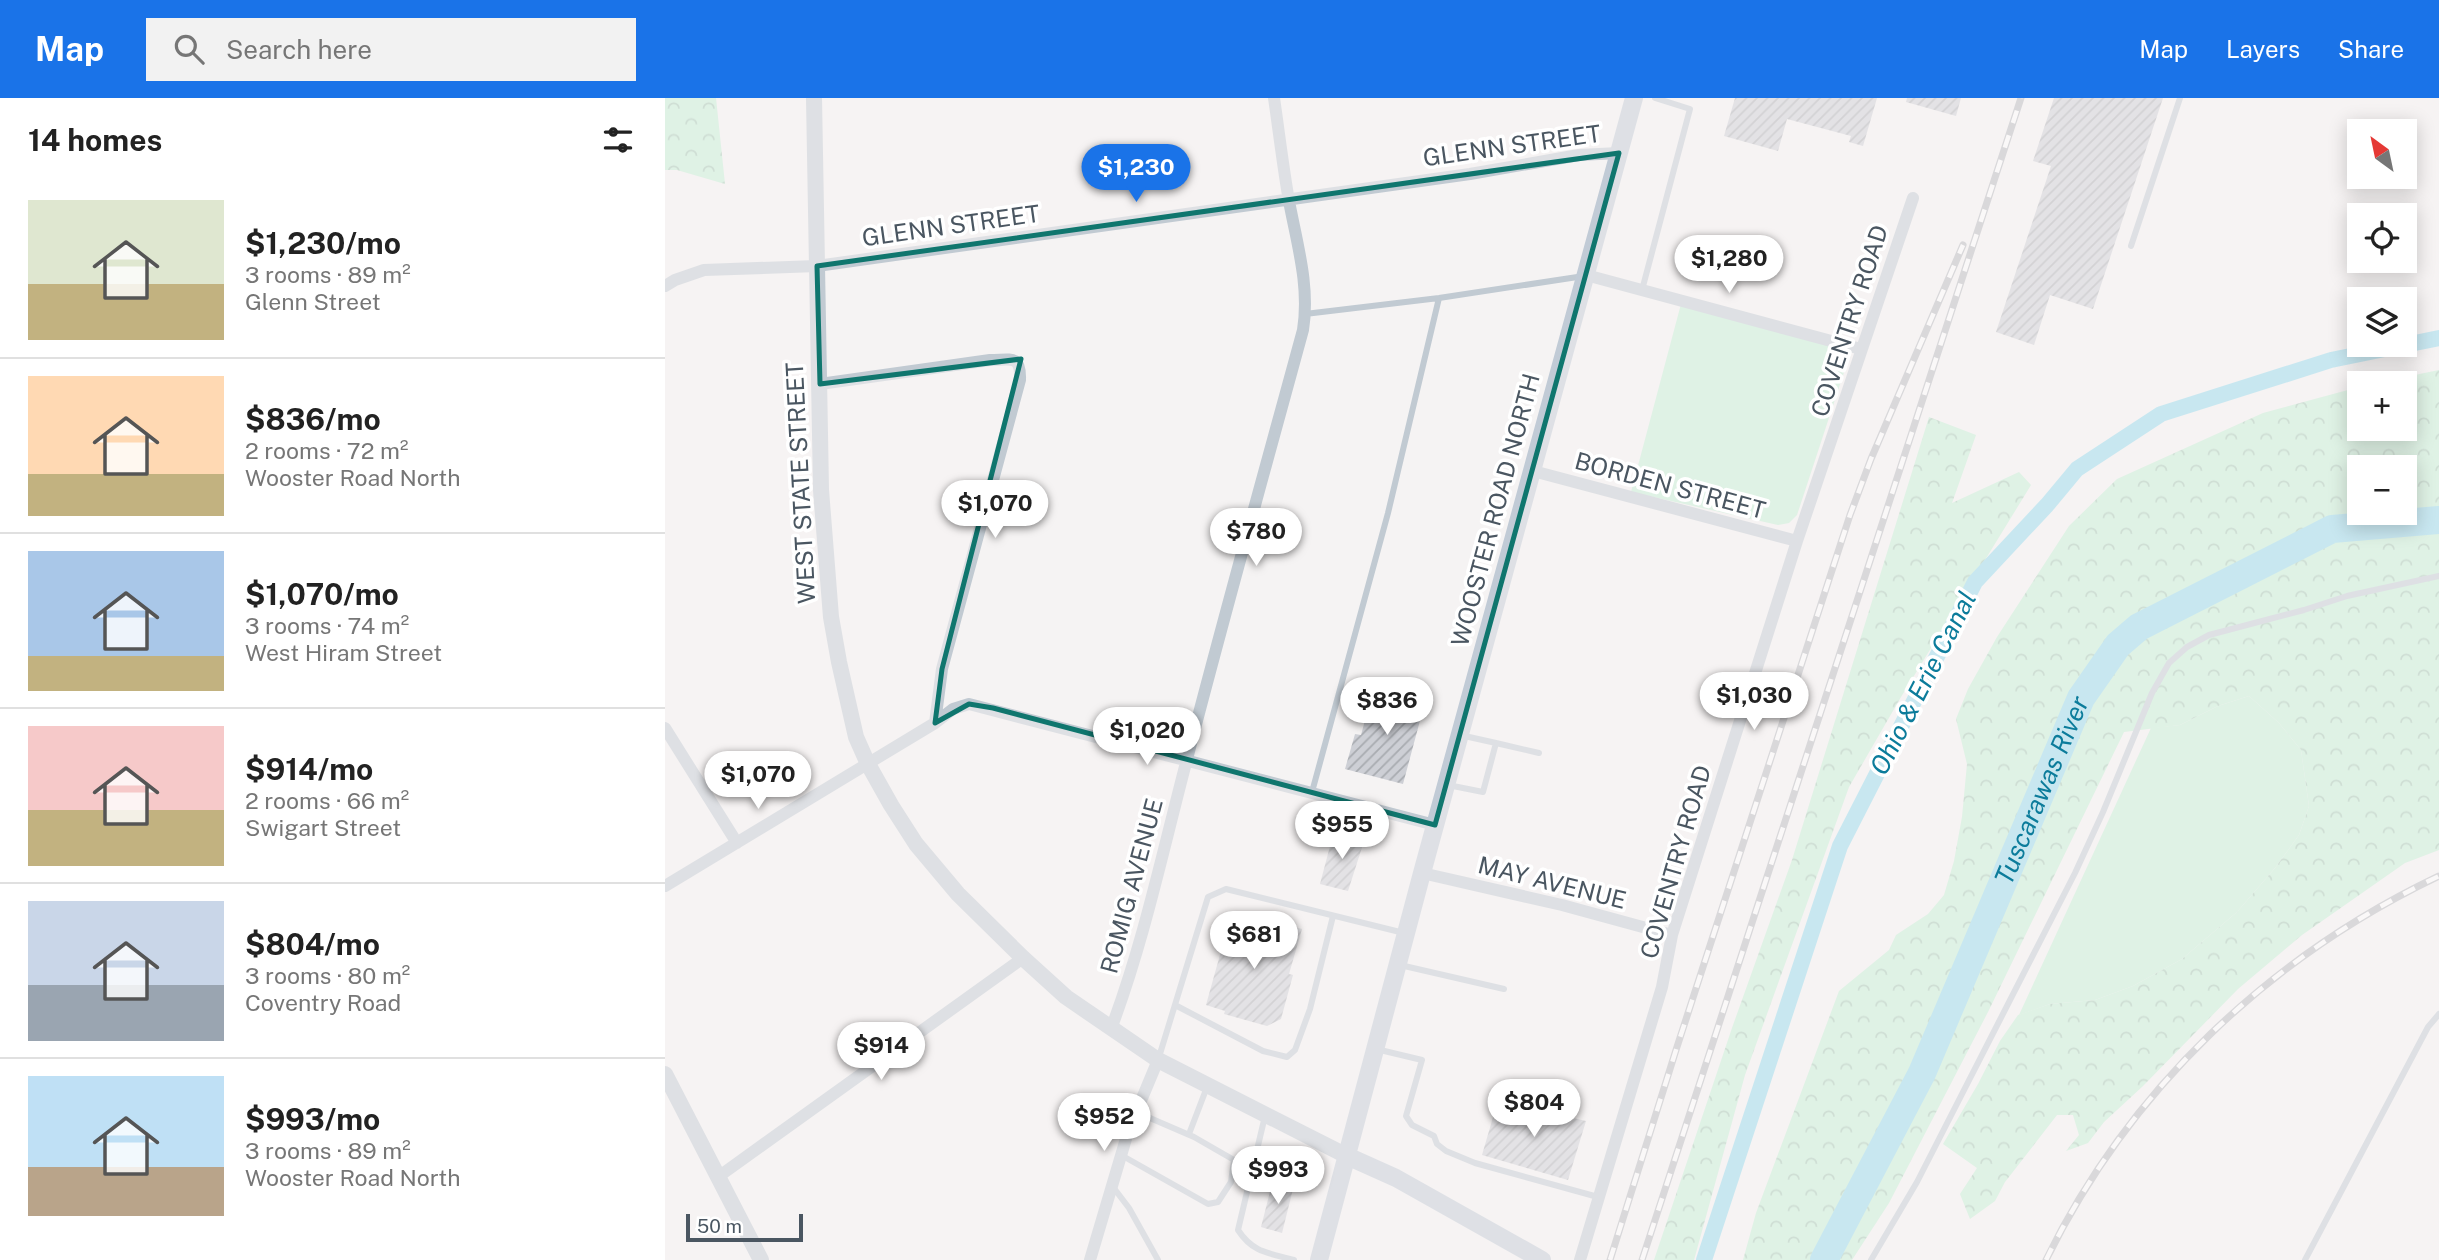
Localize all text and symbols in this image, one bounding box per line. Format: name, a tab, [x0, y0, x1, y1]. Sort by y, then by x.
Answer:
search box	[146, 18, 636, 81]
text: Map	[35, 30, 104, 68]
icon: search	[170, 30, 208, 68]
text: Search here	[226, 34, 372, 65]
text: Map	[2139, 35, 2188, 63]
text: Layers	[2226, 35, 2300, 63]
text: Share	[2338, 35, 2404, 63]
street label: GLENN STREET	[1421, 119, 1603, 171]
north arrow	[2347, 119, 2417, 189]
map controls	[2347, 119, 2417, 525]
icon: filters	[599, 121, 637, 159]
text: 14 homes	[28, 122, 162, 158]
pin: $1,230	[1079, 144, 1193, 204]
text: $1,230	[1098, 153, 1174, 180]
street label: GLENN STREET	[860, 199, 1042, 251]
button: locate	[2347, 203, 2417, 273]
street label: COVENTRY ROAD	[1805, 221, 1893, 420]
text: $1,230/mo	[245, 225, 401, 261]
icon: home	[84, 228, 168, 312]
pin: $1,280	[1672, 236, 1786, 295]
text: $1,280	[1690, 244, 1768, 271]
text: 3 rooms · 89 m²	[245, 261, 411, 288]
button: layers	[2347, 287, 2417, 357]
text: Glenn Street	[245, 288, 381, 315]
street label: WEST STATE STREET	[780, 361, 820, 605]
street label: WOOSTER ROAD NORTH	[1445, 370, 1545, 649]
button: +	[2347, 371, 2417, 441]
text: $836/mo	[245, 401, 381, 437]
icon: home	[84, 404, 168, 488]
text: 2 rooms · 72 m²	[245, 437, 408, 464]
street label: BORDEN STREET	[1572, 446, 1769, 524]
button: −	[2347, 455, 2417, 525]
text: Wooster Road North	[245, 464, 461, 491]
pin: $1,070	[938, 480, 1052, 540]
text: $1,070	[957, 489, 1033, 516]
pin: $780	[1215, 508, 1297, 568]
text: $780	[1226, 517, 1286, 544]
text: $1,070/mo	[245, 576, 399, 612]
icon: home	[84, 579, 168, 663]
water label: Ohio & Erie Canal	[1863, 586, 1982, 780]
text: 3 rooms · 74 m²	[245, 612, 409, 639]
text: West Hiram Street	[245, 639, 442, 666]
pin: $1,030	[1697, 672, 1811, 732]
pin: $836	[1346, 678, 1428, 737]
text: $1,030	[1716, 681, 1792, 708]
text: $836	[1356, 686, 1418, 713]
water label: Tuscarawas River	[1988, 691, 2095, 889]
pin: $1,020	[1090, 708, 1204, 767]
text: $1,020	[1109, 716, 1185, 743]
text: $914/mo	[245, 751, 373, 787]
pin: $1,070	[701, 752, 815, 811]
icon: home	[84, 754, 168, 838]
text: $1,070	[720, 760, 796, 787]
street label: COVENTRY ROAD	[1634, 762, 1716, 962]
text: 2 rooms · 66 m²	[245, 787, 409, 814]
street label: ROMIG AVENUE	[1094, 795, 1168, 976]
pin: $955	[1301, 802, 1383, 861]
text: $955	[1311, 810, 1373, 837]
text: Swigart Street	[245, 814, 401, 841]
street label: MAY AVENUE	[1475, 850, 1629, 914]
pin: $681	[1213, 912, 1295, 971]
text: $681	[1226, 920, 1282, 947]
text: $804/mo	[245, 926, 380, 962]
icon: home	[84, 929, 168, 1013]
text: 3 rooms · 80 m²	[245, 962, 410, 989]
text: Coventry Road	[245, 989, 401, 1016]
pin: $914	[840, 1023, 922, 1082]
text: $914	[853, 1031, 909, 1058]
pin: $804	[1493, 1080, 1575, 1139]
text: $804	[1504, 1088, 1564, 1115]
pin: $952	[1063, 1094, 1145, 1153]
text: $993/mo	[245, 1101, 380, 1137]
text: $952	[1074, 1102, 1134, 1129]
icon: home	[84, 1104, 168, 1188]
text: 3 rooms · 89 m²	[245, 1137, 411, 1164]
pin: $993	[1237, 1146, 1319, 1206]
text: $993	[1247, 1155, 1309, 1182]
text: Wooster Road North	[245, 1164, 461, 1191]
scale bar	[686, 1211, 803, 1243]
text: 50 m	[697, 1215, 742, 1237]

